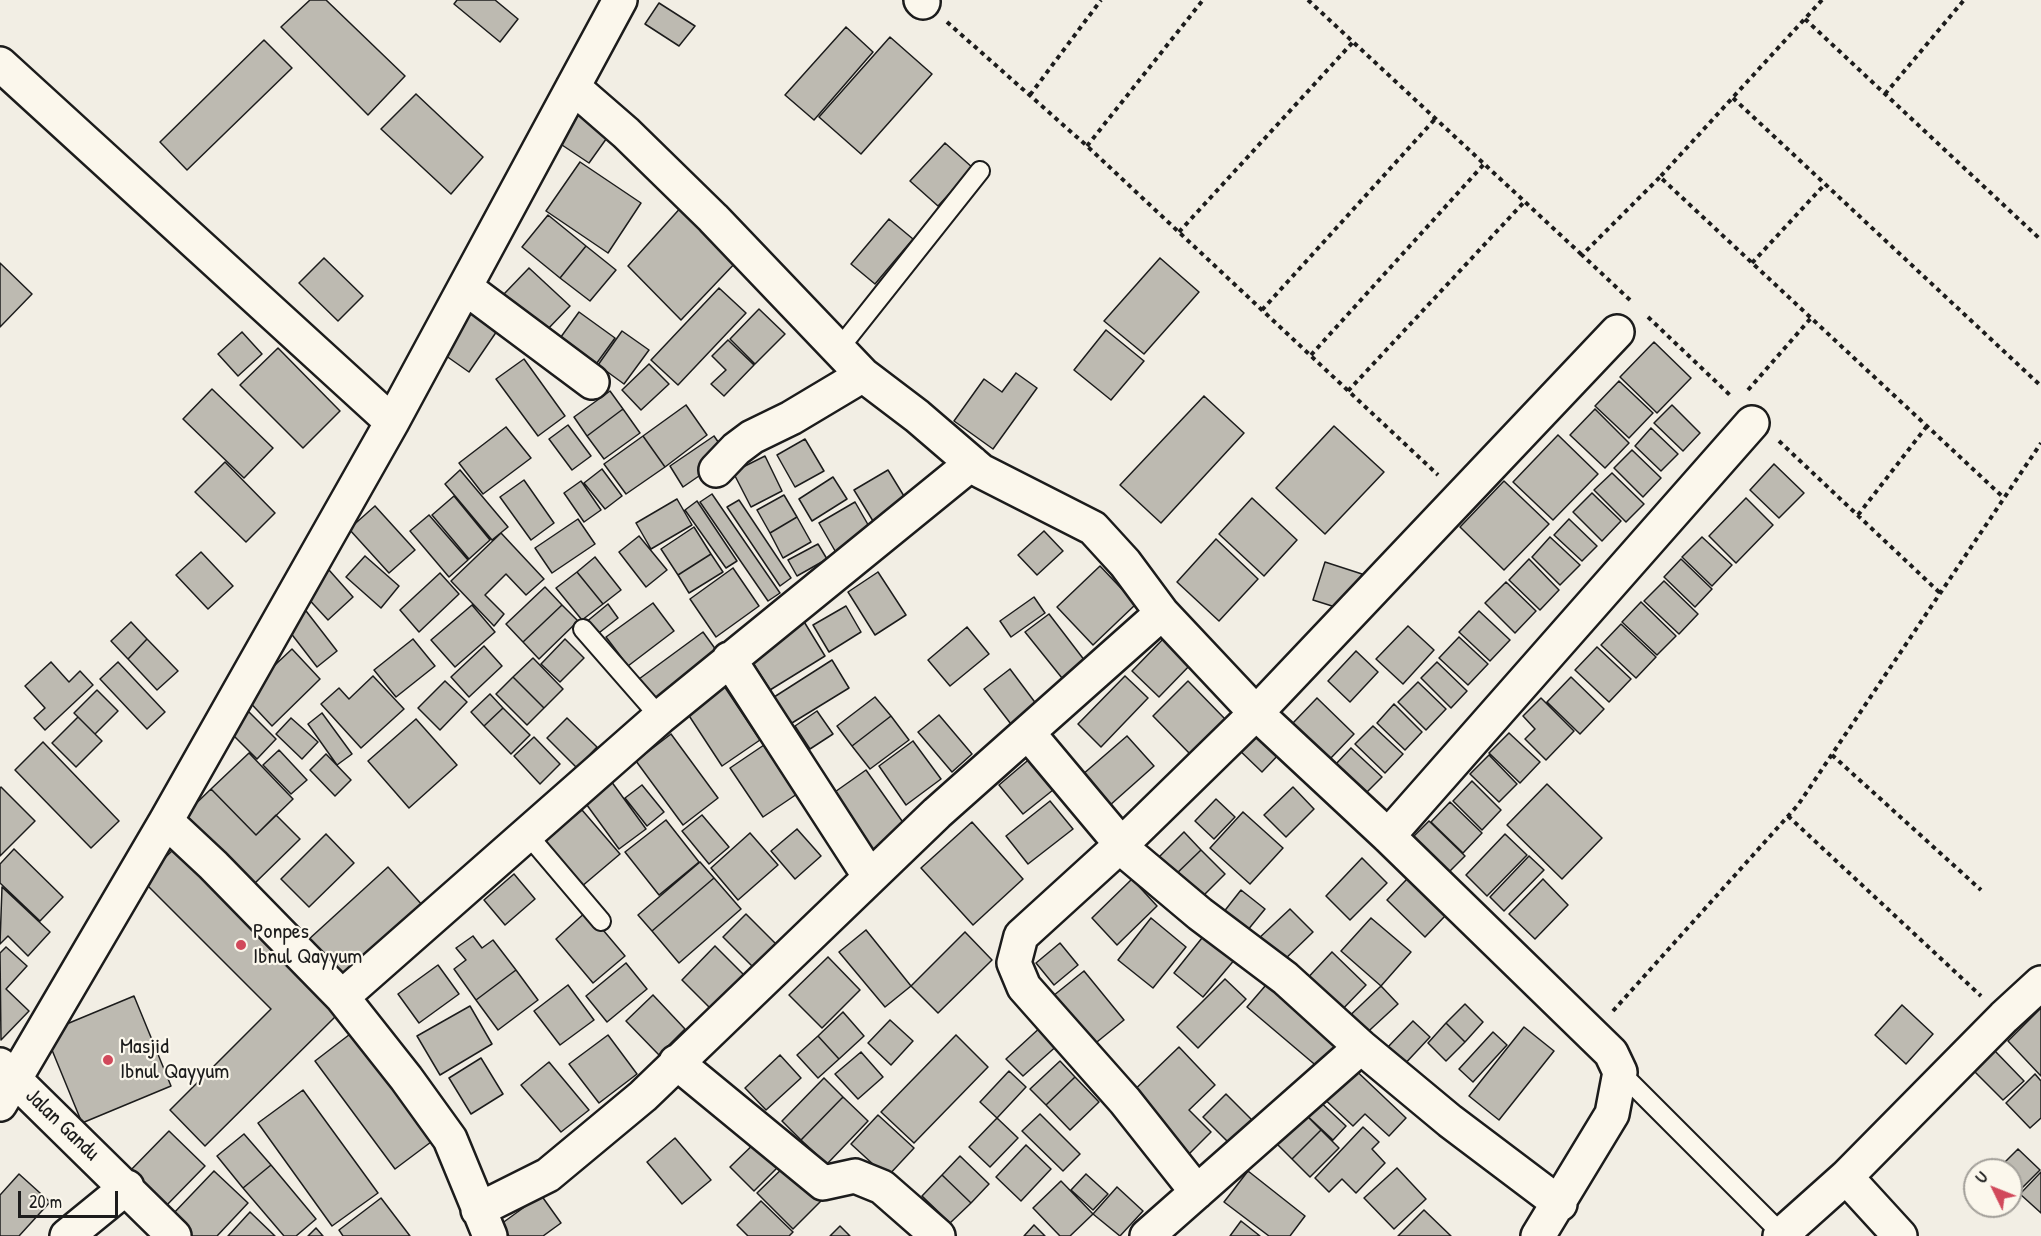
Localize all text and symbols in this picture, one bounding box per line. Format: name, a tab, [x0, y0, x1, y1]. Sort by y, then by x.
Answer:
place label: Ponpes Ibnul Qayyum	[253, 919, 362, 970]
marker: Ponpes Ibnul Qayyum	[234, 938, 248, 952]
place label: Masjid Ibnul Qayyum	[120, 1034, 229, 1086]
marker: Masjid Ibnul Qayyum	[101, 1053, 115, 1067]
street label: Jalan Gandu	[19, 1083, 105, 1167]
north arrow	[1963, 1158, 2023, 1218]
text: U	[1970, 1166, 1992, 1188]
scale bar	[21, 1179, 122, 1217]
text: 20 m	[29, 1189, 62, 1214]

